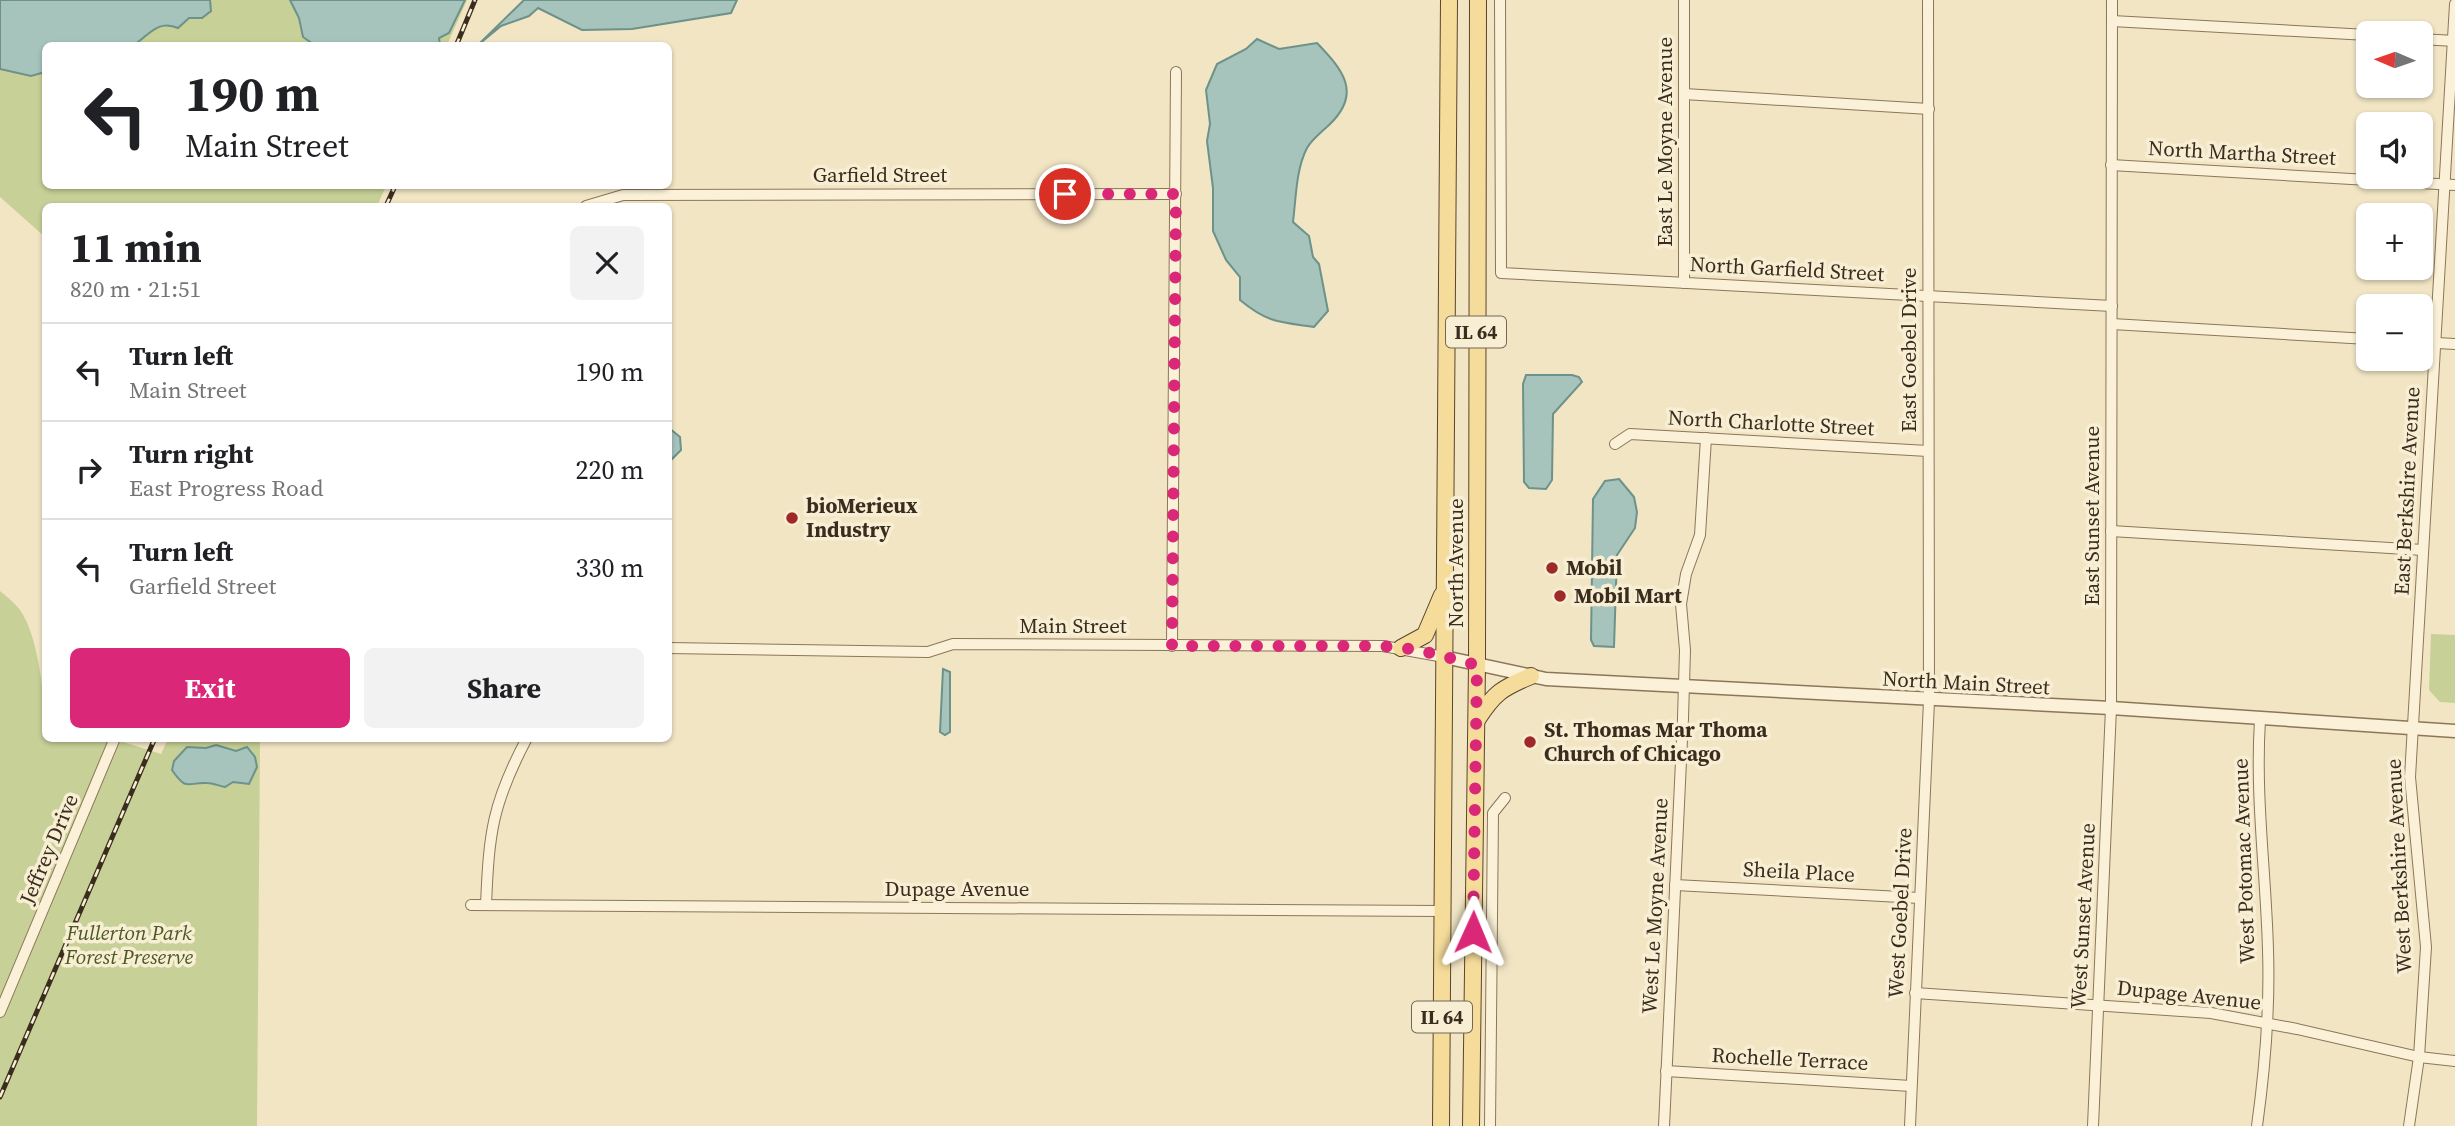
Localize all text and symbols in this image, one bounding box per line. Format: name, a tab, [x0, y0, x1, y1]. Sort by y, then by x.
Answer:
north arrow	[2356, 21, 2432, 98]
map controls	[2356, 21, 2433, 371]
street label: East Le Moyne Avenue	[1650, 37, 1679, 247]
text: 190 m	[185, 60, 320, 127]
icon: left	[70, 70, 161, 161]
button: sound	[2356, 112, 2433, 189]
text: Main Street	[185, 124, 349, 168]
street label: North Martha Street	[2147, 133, 2337, 172]
street label: Garfield Street	[813, 160, 947, 189]
pin	[1035, 164, 1095, 224]
icon: arrive	[1046, 175, 1084, 213]
button: +	[2356, 203, 2433, 280]
text: 11 min	[70, 218, 202, 276]
button: close	[570, 226, 644, 300]
street label: North Garfield Street	[1689, 249, 1885, 288]
street label: East Goebel Drive	[1894, 268, 1923, 432]
text: 820 m · 21:51	[70, 273, 201, 305]
button: −	[2356, 294, 2433, 371]
road number: IL 64	[1446, 316, 1506, 348]
text: Turn left	[129, 338, 233, 374]
icon: left	[70, 353, 108, 391]
text: 190 m	[576, 354, 644, 390]
text: Main Street	[129, 374, 247, 406]
street label: East Berkshire Avenue	[2387, 386, 2426, 596]
street label: North Charlotte Street	[1667, 403, 1875, 442]
street label: East Sunset Avenue	[2077, 426, 2106, 606]
text: Turn right	[129, 436, 253, 472]
icon: right	[70, 451, 108, 489]
text: 220 m	[576, 452, 644, 488]
text: East Progress Road	[129, 472, 323, 504]
place label: bioMerieux Industry	[806, 491, 918, 544]
street label: North Avenue	[1441, 498, 1470, 628]
marker: bioMerieux Industry	[784, 510, 800, 526]
text: Turn left	[129, 534, 233, 570]
icon: left	[70, 549, 108, 587]
text: 330 m	[576, 550, 644, 586]
place label: Mobil	[1566, 553, 1622, 582]
marker: Mobil	[1544, 560, 1560, 576]
text: Garfield Street	[129, 570, 276, 602]
place label: Mobil Mart	[1574, 581, 1682, 610]
marker: Mobil Mart	[1552, 588, 1568, 604]
street label: Main Street	[1019, 611, 1127, 640]
button: Exit	[70, 648, 350, 728]
button: Share	[364, 648, 644, 728]
street label: North Main Street	[1882, 664, 2051, 701]
place label: St. Thomas Mar Thoma Church of Chicago	[1544, 715, 1768, 768]
marker: St. Thomas Mar Thoma Church of Chicago	[1522, 734, 1538, 750]
street label: West Potomac Avenue	[2225, 758, 2262, 964]
street label: West Berkshire Avenue	[2378, 758, 2419, 974]
street label: Jeffrey Drive	[12, 789, 85, 909]
street label: West Le Moyne Avenue	[1634, 797, 1675, 1015]
street label: West Sunset Avenue	[2063, 822, 2102, 1010]
street label: West Goebel Drive	[1881, 827, 1918, 999]
street label: Sheila Place	[1742, 854, 1856, 889]
street label: Dupage Avenue	[885, 874, 1029, 903]
position arrow	[1436, 895, 1510, 969]
park label: Fullerton Park Forest Preserve	[64, 918, 194, 971]
street label: Dupage Avenue	[2115, 973, 2263, 1016]
road number: IL 64	[1412, 1001, 1472, 1032]
street label: Rochelle Terrace	[1711, 1040, 1869, 1077]

